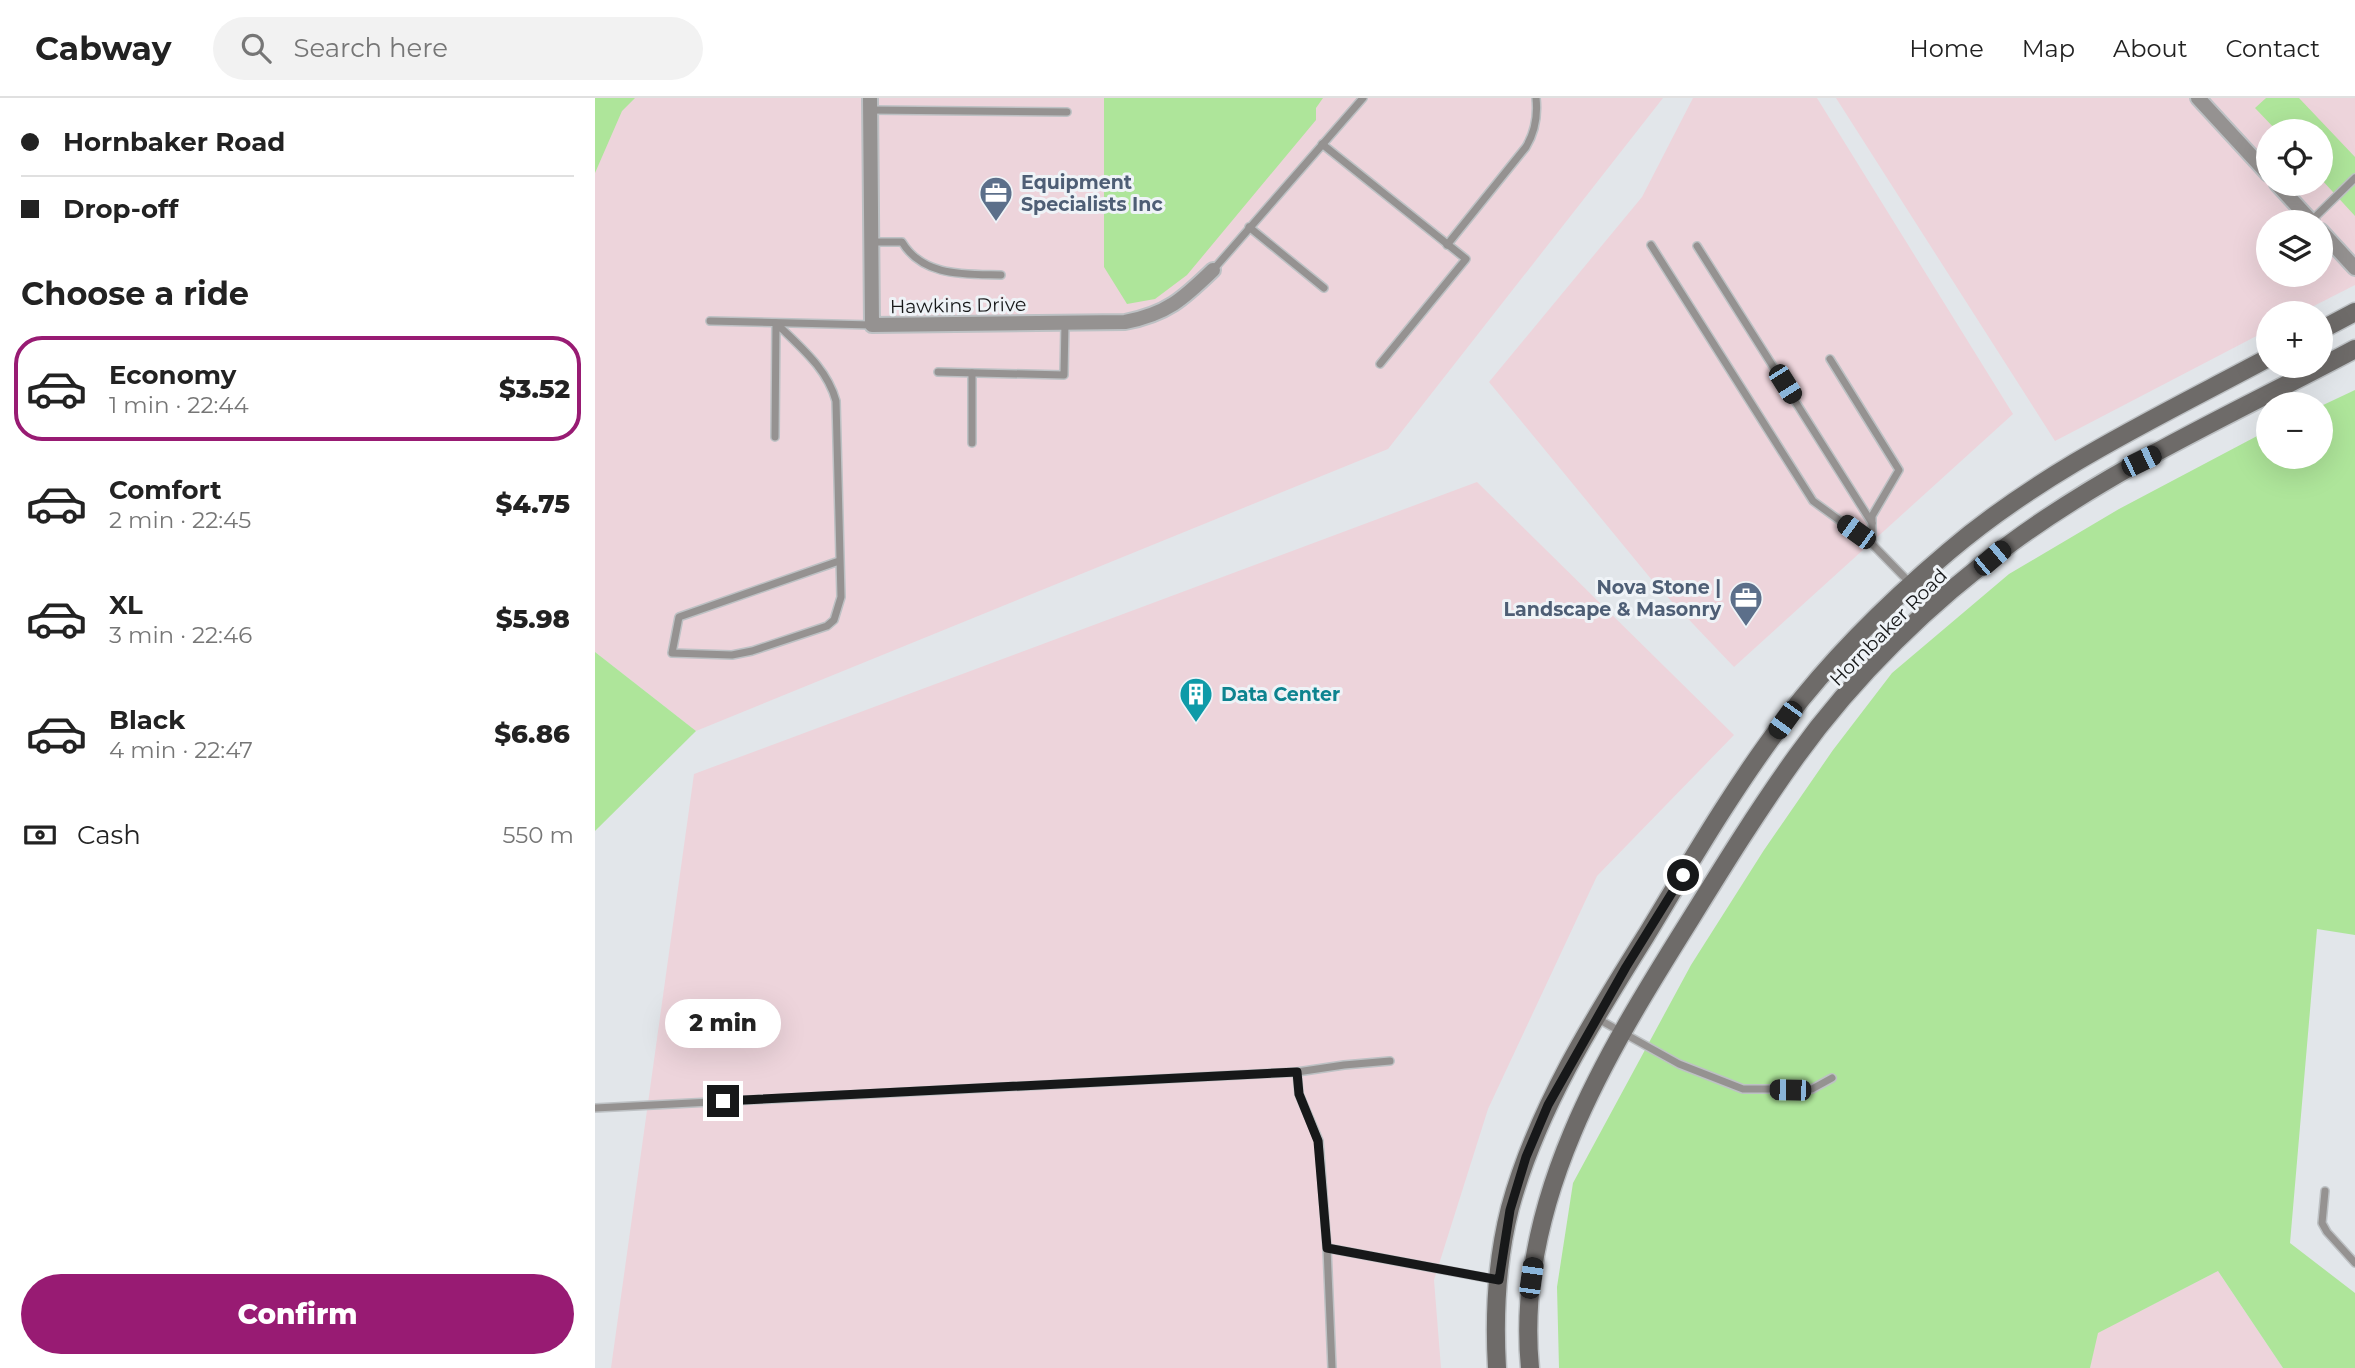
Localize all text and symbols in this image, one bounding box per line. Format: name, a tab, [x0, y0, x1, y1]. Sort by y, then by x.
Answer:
search box	[213, 17, 703, 80]
text: Cabway	[35, 28, 171, 68]
icon: search	[237, 29, 275, 67]
text: Search here	[293, 32, 448, 64]
text: Home	[1909, 34, 1984, 63]
text: Map	[2022, 34, 2075, 63]
text: About	[2113, 34, 2187, 63]
text: Contact	[2225, 34, 2320, 63]
map controls	[2256, 119, 2333, 469]
button: locate	[2256, 119, 2333, 196]
text: Hornbaker Road	[63, 126, 285, 158]
place label: Equipment Specialists Inc	[1021, 171, 1163, 216]
office icon: Equipment Specialists Inc	[977, 174, 1015, 223]
text: Drop-off	[63, 193, 178, 225]
button: layers	[2256, 210, 2333, 287]
text: Choose a ride	[21, 274, 249, 313]
street label: Hawkins Drive	[890, 293, 1026, 318]
button: +	[2256, 301, 2333, 378]
icon: car	[25, 357, 88, 420]
text: Economy	[109, 359, 236, 391]
car	[1765, 361, 1806, 407]
text: $3.52	[499, 373, 570, 405]
text: 1 min · 22:44	[109, 391, 249, 419]
button: −	[2256, 392, 2333, 469]
car	[2118, 442, 2165, 480]
icon: car	[25, 472, 88, 535]
text: Comfort	[109, 474, 221, 506]
text: $4.75	[496, 488, 570, 520]
text: 2 min · 22:45	[109, 506, 251, 534]
car	[1833, 511, 1880, 553]
car	[1970, 536, 2015, 580]
street label: Hornbaker Road	[1825, 564, 1952, 691]
place label: Nova Stone | Landscape & Masonry	[1504, 576, 1722, 621]
office icon: Nova Stone | Landscape & Masonry	[1727, 579, 1765, 628]
icon: car	[25, 587, 88, 650]
text: XL	[109, 589, 143, 621]
text: $5.98	[496, 603, 570, 635]
text: 3 min · 22:46	[109, 621, 252, 649]
building icon: Data Center	[1177, 675, 1215, 724]
place label: Data Center	[1221, 683, 1340, 706]
car	[1765, 697, 1806, 743]
icon: car	[25, 702, 88, 765]
text: Black	[109, 704, 185, 736]
text: $6.86	[494, 718, 570, 750]
text: 4 min · 22:47	[109, 736, 253, 764]
icon: cash	[21, 816, 59, 854]
text: Cash	[77, 819, 141, 851]
text: 550 m	[502, 821, 574, 849]
route start	[1667, 859, 1699, 891]
callout: 2 min	[665, 1000, 781, 1048]
text: 2 min	[689, 1009, 757, 1037]
car	[1769, 1079, 1812, 1101]
route end	[707, 1085, 739, 1117]
car	[1518, 1256, 1545, 1300]
button: Confirm	[21, 1274, 574, 1354]

